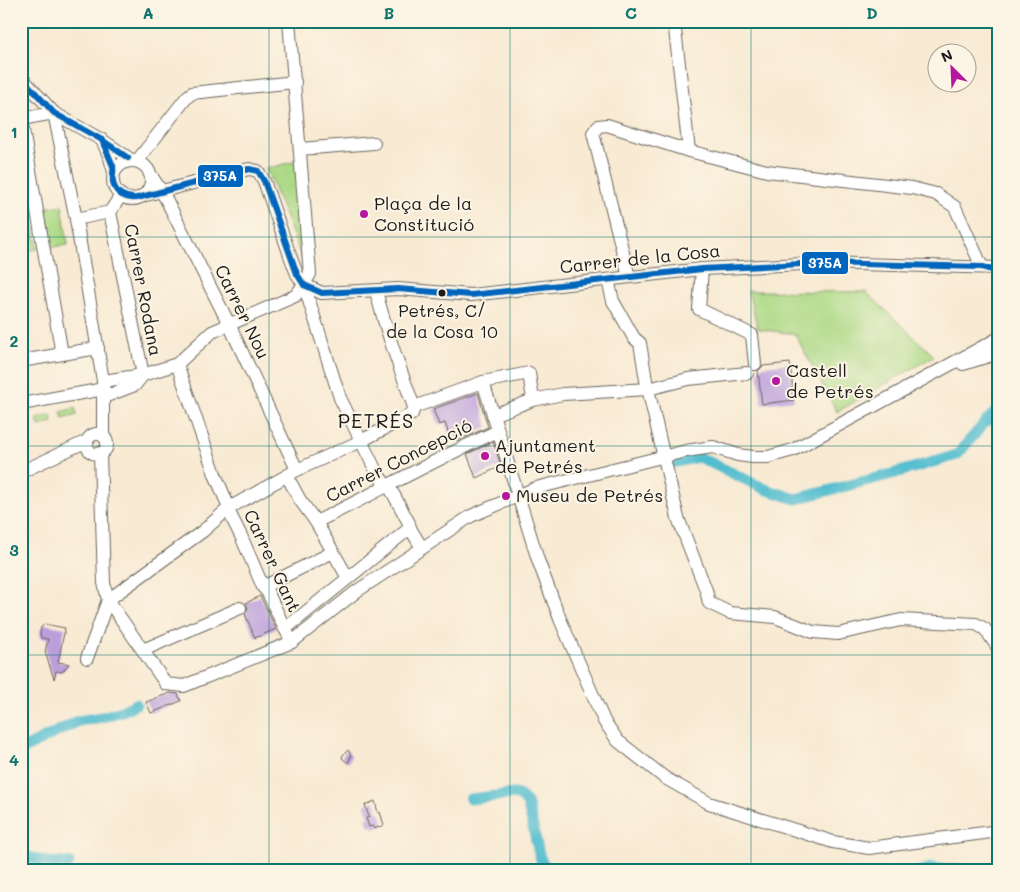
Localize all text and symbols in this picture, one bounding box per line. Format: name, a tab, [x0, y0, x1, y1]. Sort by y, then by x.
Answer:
text: A	[142, 2, 154, 23]
text: B	[384, 2, 394, 23]
text: C	[625, 2, 637, 23]
text: D	[866, 2, 878, 23]
north arrow	[928, 42, 978, 92]
text: N	[938, 45, 955, 67]
text: 1	[10, 121, 18, 142]
line badge: 375A	[197, 164, 244, 188]
text: 375A	[203, 166, 237, 185]
place label: Plaça de la Constitució	[374, 191, 475, 236]
marker: Plaça de la Constitució	[358, 208, 370, 220]
street label: Carrer Rodana	[119, 222, 169, 358]
street label: Carrer de la Cosa	[558, 238, 721, 278]
line badge: 375A	[801, 251, 849, 275]
text: 375A	[808, 253, 842, 272]
street label: Carrer Nou	[210, 261, 276, 363]
marker: Petrés, C/ de la Cosa 10	[437, 288, 447, 298]
place label: Petrés, C/ de la Cosa 10	[386, 299, 498, 342]
text: 2	[10, 330, 19, 351]
place label: Castell de Petrés	[786, 358, 874, 403]
marker: Castell de Petrés	[770, 375, 782, 387]
district label: PETRÉS	[338, 407, 414, 433]
street label: Carrer Concepció	[321, 413, 476, 507]
place label: Ajuntament de Petrés	[495, 433, 596, 478]
marker: Ajuntament de Petrés	[479, 450, 491, 462]
place label: Museu de Petrés	[516, 483, 663, 507]
marker: Museu de Petrés	[500, 490, 512, 502]
street label: Carrer Gant	[239, 505, 307, 616]
text: 3	[9, 539, 19, 560]
text: 4	[9, 749, 19, 770]

